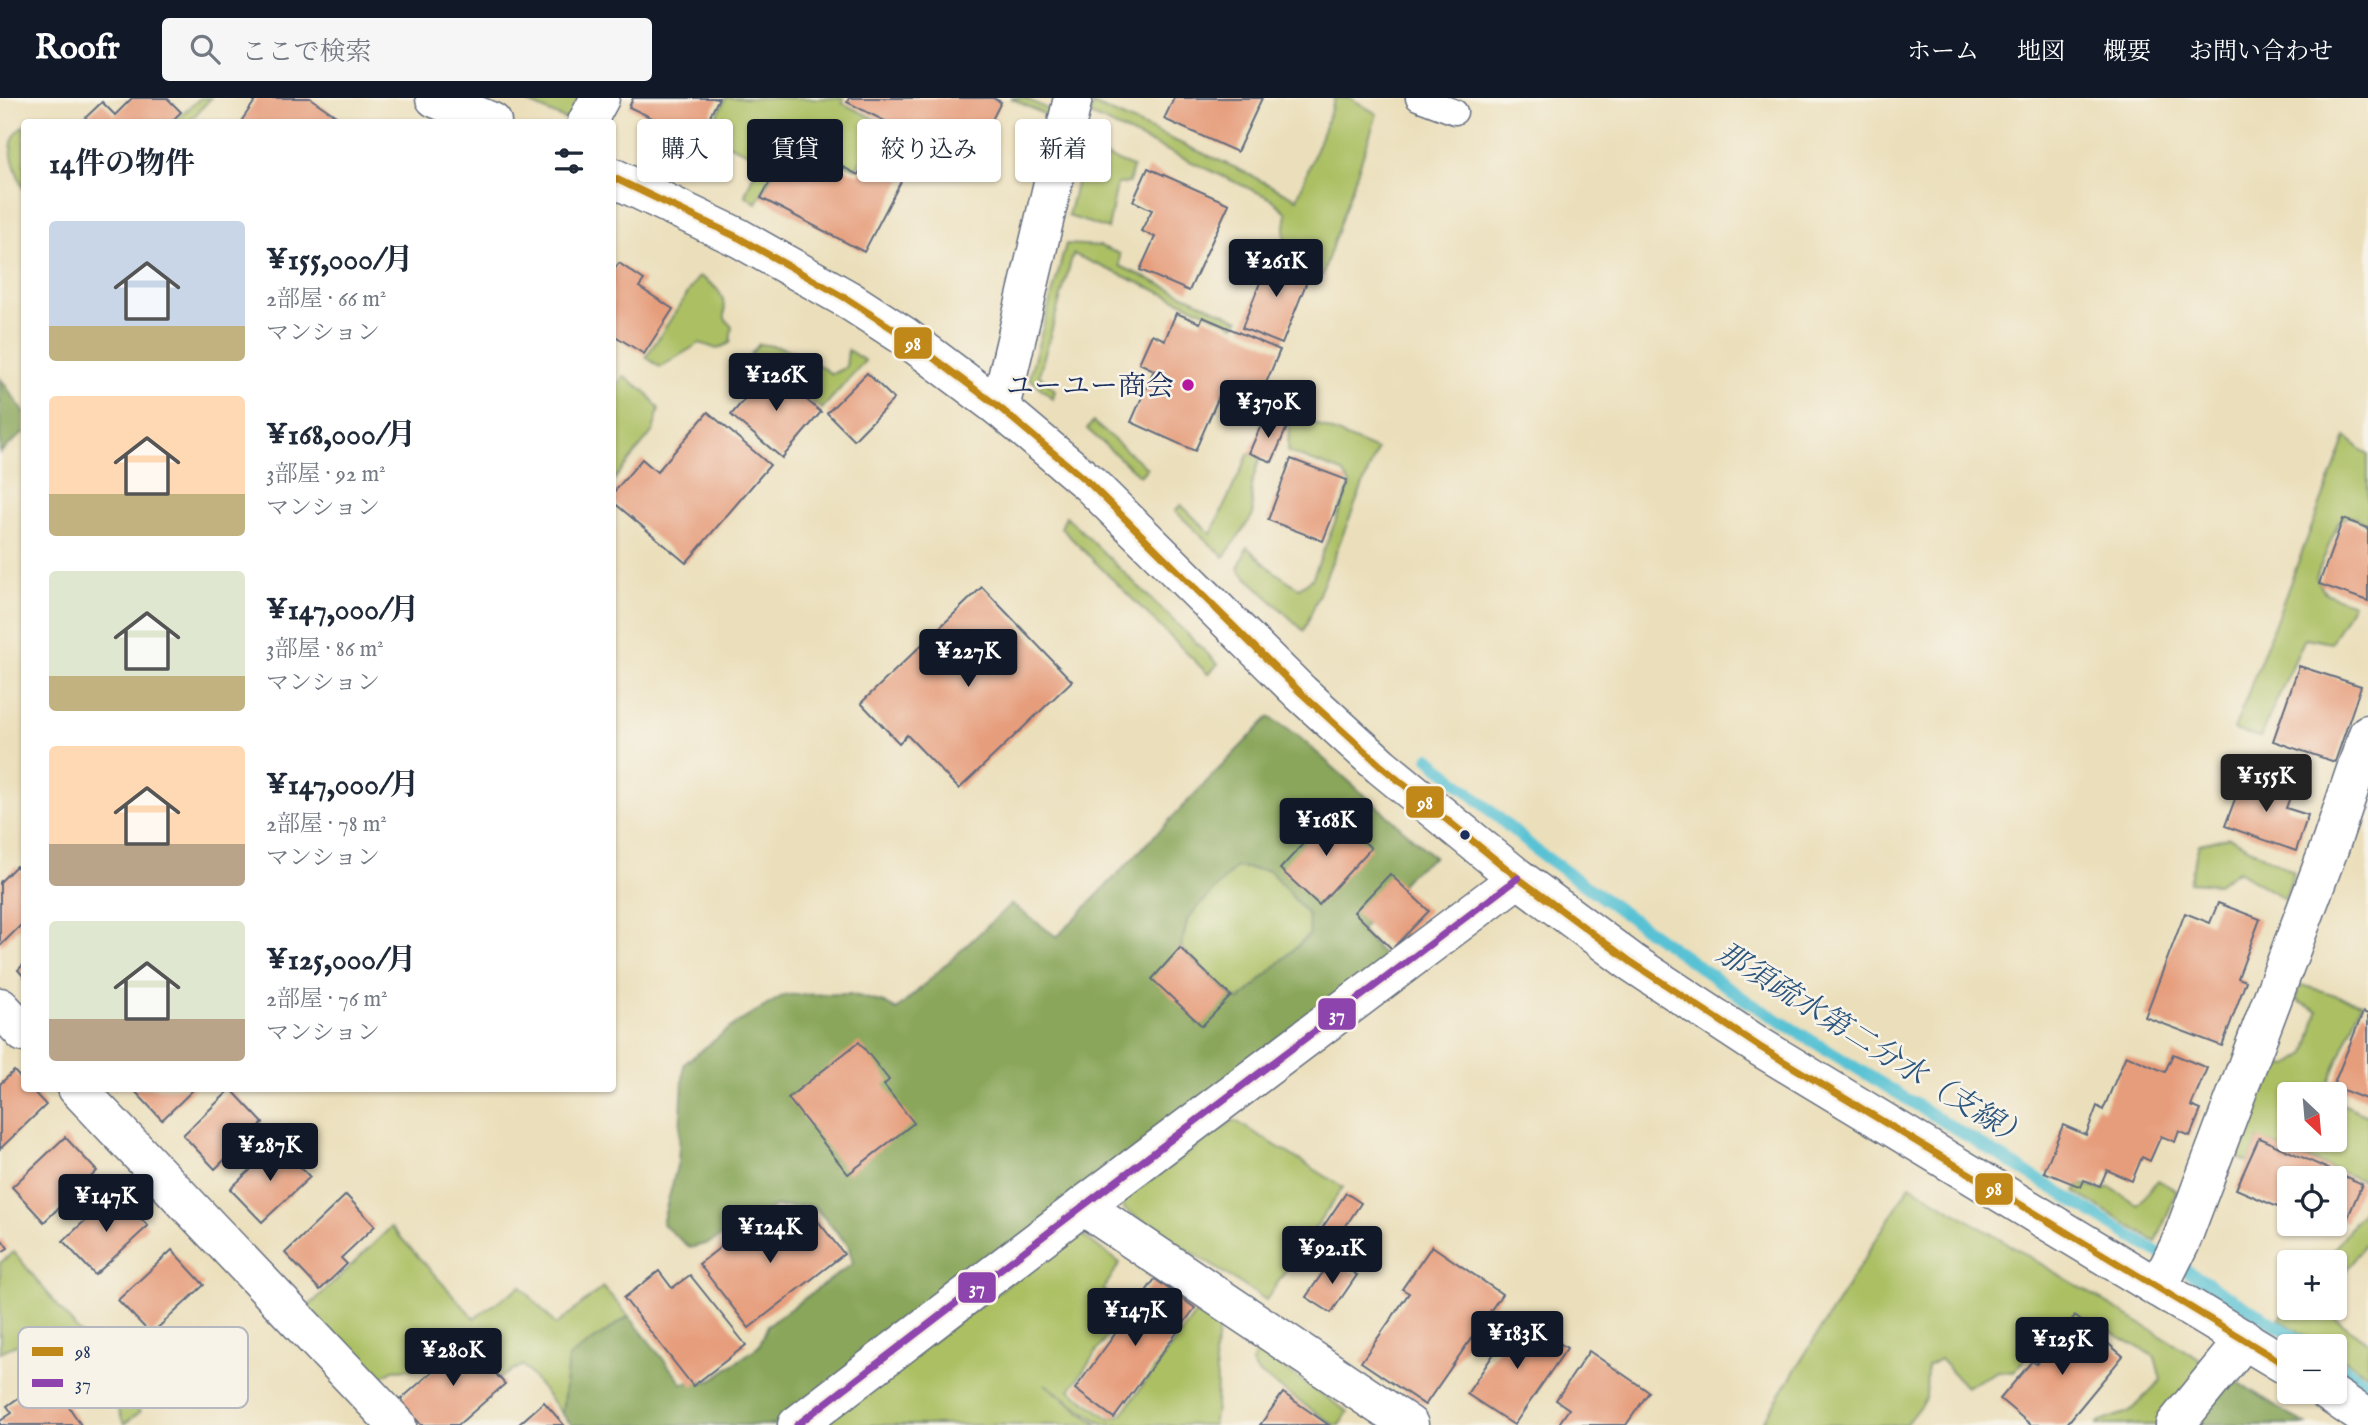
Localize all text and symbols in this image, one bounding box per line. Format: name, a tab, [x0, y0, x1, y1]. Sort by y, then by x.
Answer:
search box	[162, 18, 652, 81]
text: Roofr	[35, 28, 120, 70]
icon: search	[186, 30, 224, 68]
text: ここで検索	[242, 36, 372, 69]
text: ホーム	[1907, 37, 1979, 68]
text: 地図	[2017, 37, 2065, 68]
text: 概要	[2103, 37, 2151, 68]
text: お問い合わせ	[2189, 37, 2333, 68]
chip: 購入	[637, 119, 733, 182]
chip: 賃貸	[747, 119, 843, 182]
chip: 絞り込み	[857, 119, 1001, 182]
chip: 新着	[1015, 119, 1111, 182]
icon: filters	[550, 142, 588, 180]
text: 14件の物件	[49, 146, 195, 184]
pin: ¥261K	[1227, 240, 1325, 299]
text: ¥155,000/月	[266, 242, 413, 280]
text: ¥261K	[1245, 247, 1307, 276]
icon: home	[105, 249, 189, 333]
text: 2部屋 · 66 m²	[266, 285, 387, 314]
text: マンション	[266, 319, 380, 348]
line badge: 98	[893, 326, 933, 360]
text: 98	[904, 333, 921, 357]
pin: ¥126K	[727, 354, 825, 413]
text: ¥126K	[745, 361, 807, 390]
place label: ユーユー商会	[1006, 370, 1174, 405]
marker: ユーユー商会	[1180, 377, 1196, 393]
pin: ¥370K	[1219, 380, 1317, 440]
text: ¥370K	[1236, 388, 1300, 417]
text: ¥168,000/月	[266, 417, 416, 455]
icon: home	[105, 424, 189, 508]
text: 3部屋 · 92 m²	[266, 460, 386, 489]
text: マンション	[266, 494, 380, 523]
text: ¥147,000/月	[266, 592, 419, 630]
icon: home	[105, 599, 189, 683]
pin: ¥227K	[919, 630, 1017, 689]
text: 3部屋 · 86 m²	[266, 635, 384, 664]
text: ¥227K	[935, 637, 1001, 666]
text: マンション	[266, 669, 380, 698]
pin: ¥155K	[2217, 754, 2315, 814]
text: ¥155K	[2237, 762, 2295, 791]
text: ¥147,000/月	[266, 767, 419, 805]
icon: home	[105, 774, 189, 858]
line badge: 98	[1405, 785, 1445, 819]
text: 98	[1416, 792, 1433, 816]
pin: ¥168K	[1277, 798, 1375, 858]
text: ¥168K	[1296, 806, 1356, 835]
text: 2部屋 · 78 m²	[266, 810, 387, 839]
unlabelled marker	[1458, 828, 1472, 842]
text: マンション	[266, 844, 380, 873]
water label: 那須疏水第二分水（支線）	[1709, 935, 2035, 1158]
text: ¥125,000/月	[266, 942, 416, 980]
icon: home	[105, 949, 189, 1033]
text: 2部屋 · 76 m²	[266, 985, 388, 1014]
line badge: 37	[1317, 997, 1357, 1031]
text: 37	[1329, 1004, 1345, 1028]
text: マンション	[266, 1019, 380, 1048]
north arrow	[2277, 1082, 2347, 1152]
map controls	[2277, 1082, 2347, 1404]
pin: ¥287K	[221, 1124, 319, 1183]
text: ¥287K	[238, 1131, 302, 1160]
button: locate	[2277, 1166, 2347, 1236]
line badge: 98	[1974, 1172, 2014, 1206]
pin: ¥147K	[57, 1174, 155, 1234]
text: 98	[1985, 1178, 2002, 1202]
text: ¥147K	[74, 1182, 138, 1211]
pin: ¥124K	[721, 1206, 819, 1265]
text: ¥124K	[738, 1213, 802, 1242]
pin: ¥92.1K	[1275, 1226, 1389, 1286]
text: ¥92.1K	[1298, 1234, 1366, 1263]
button: +	[2277, 1250, 2347, 1320]
line badge: 37	[957, 1271, 997, 1304]
text: 37	[969, 1277, 985, 1301]
pin: ¥147K	[1086, 1288, 1184, 1348]
text: ¥147K	[1103, 1296, 1167, 1325]
pin: ¥183K	[1468, 1312, 1566, 1371]
pin: ¥125K	[2013, 1318, 2111, 1377]
text: ¥183K	[1487, 1319, 1547, 1348]
text: ¥125K	[2031, 1325, 2093, 1354]
legend	[18, 1327, 248, 1408]
pin: ¥280K	[404, 1328, 502, 1388]
button: −	[2277, 1334, 2347, 1404]
text: ¥280K	[421, 1336, 485, 1365]
text: 98	[74, 1341, 91, 1365]
text: 37	[75, 1373, 91, 1397]

